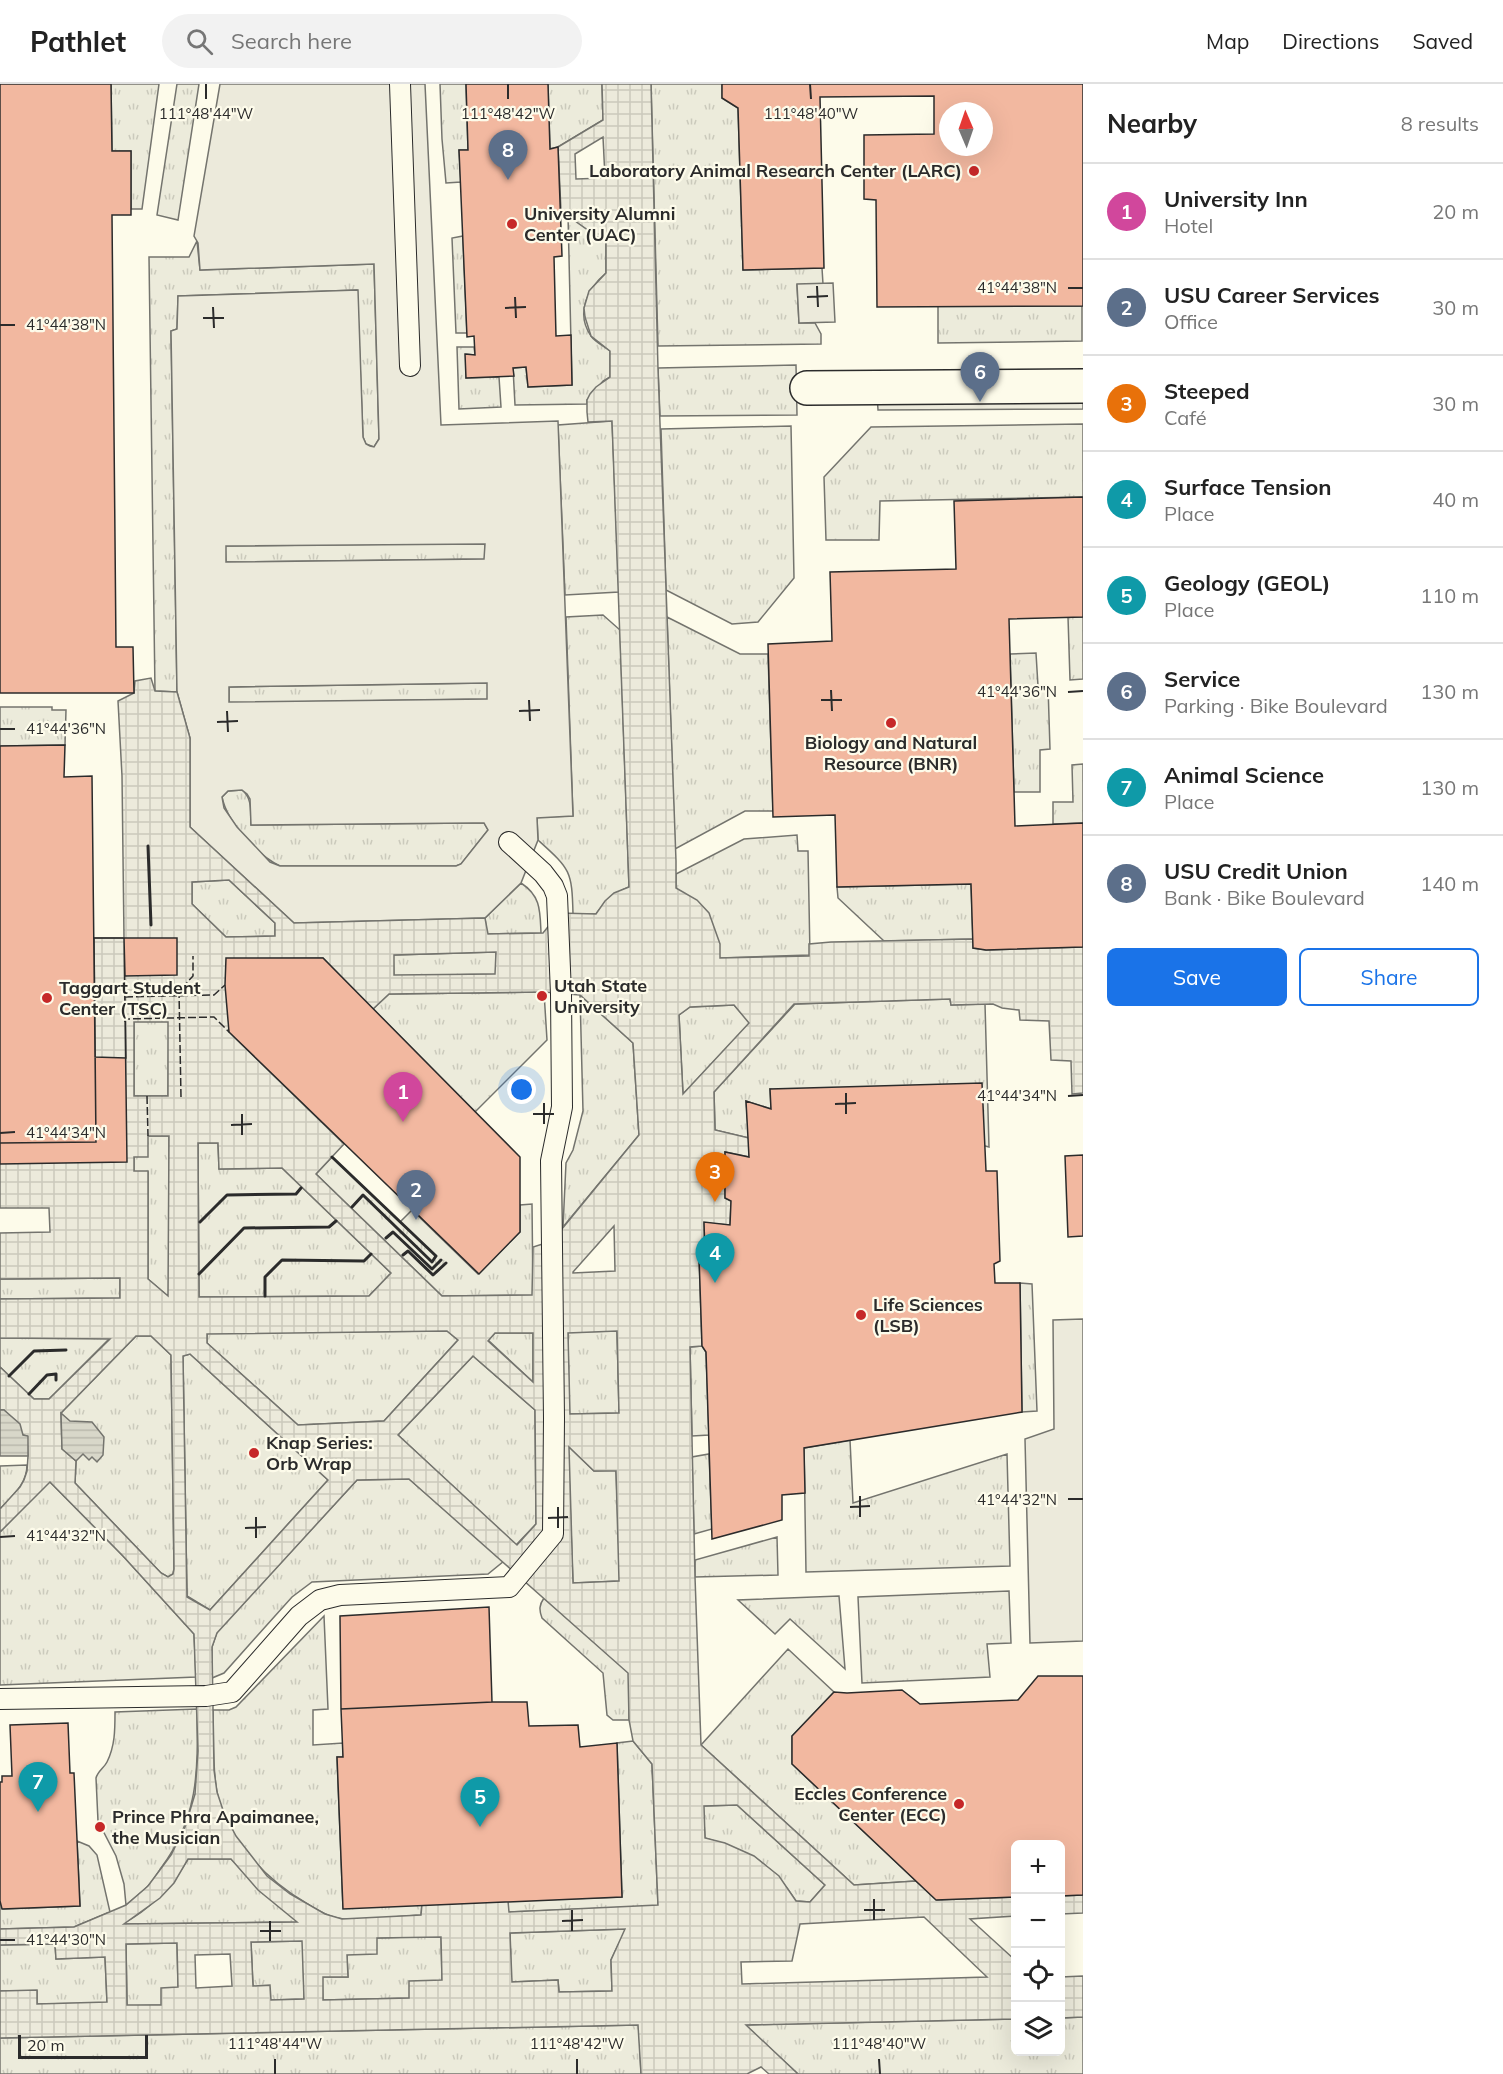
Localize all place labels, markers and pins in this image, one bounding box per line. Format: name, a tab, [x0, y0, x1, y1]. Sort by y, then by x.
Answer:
pin: 8	[488, 130, 528, 180]
place label: Laboratory Animal Research Center (LARC)	[589, 159, 962, 182]
marker: Laboratory Animal Research Center (LARC)	[967, 164, 981, 178]
place label: University Alumni Center (UAC)	[524, 202, 675, 246]
marker: University Alumni Center (UAC)	[505, 217, 519, 231]
pin: 6	[960, 352, 1000, 402]
marker: Biology and Natural Resource (BNR)	[884, 716, 898, 730]
place label: Biology and Natural Resource (BNR)	[805, 731, 977, 775]
place label: Utah State University	[554, 974, 647, 1018]
place label: Taggart Student Center (TSC)	[59, 976, 201, 1020]
marker: Utah State University	[535, 989, 549, 1003]
marker: Taggart Student Center (TSC)	[40, 991, 54, 1005]
pin: 1	[384, 1072, 422, 1122]
pin: 3	[696, 1152, 734, 1202]
pin: 2	[396, 1170, 436, 1220]
pin: 4	[696, 1234, 734, 1283]
place label: Life Sciences (LSB)	[873, 1293, 983, 1337]
marker: Life Sciences (LSB)	[854, 1308, 868, 1322]
place label: Knap Series: Orb Wrap	[266, 1431, 373, 1475]
marker: Knap Series: Orb Wrap	[247, 1446, 261, 1460]
pin: 7	[18, 1762, 57, 1812]
pin: 5	[460, 1778, 500, 1827]
place label: Eccles Conference Center (ECC)	[794, 1782, 947, 1826]
marker: Eccles Conference Center (ECC)	[952, 1797, 966, 1811]
place label: Prince Phra Apaimanee, the Musician	[112, 1805, 319, 1849]
marker: Prince Phra Apaimanee, the Musician	[93, 1820, 107, 1834]

